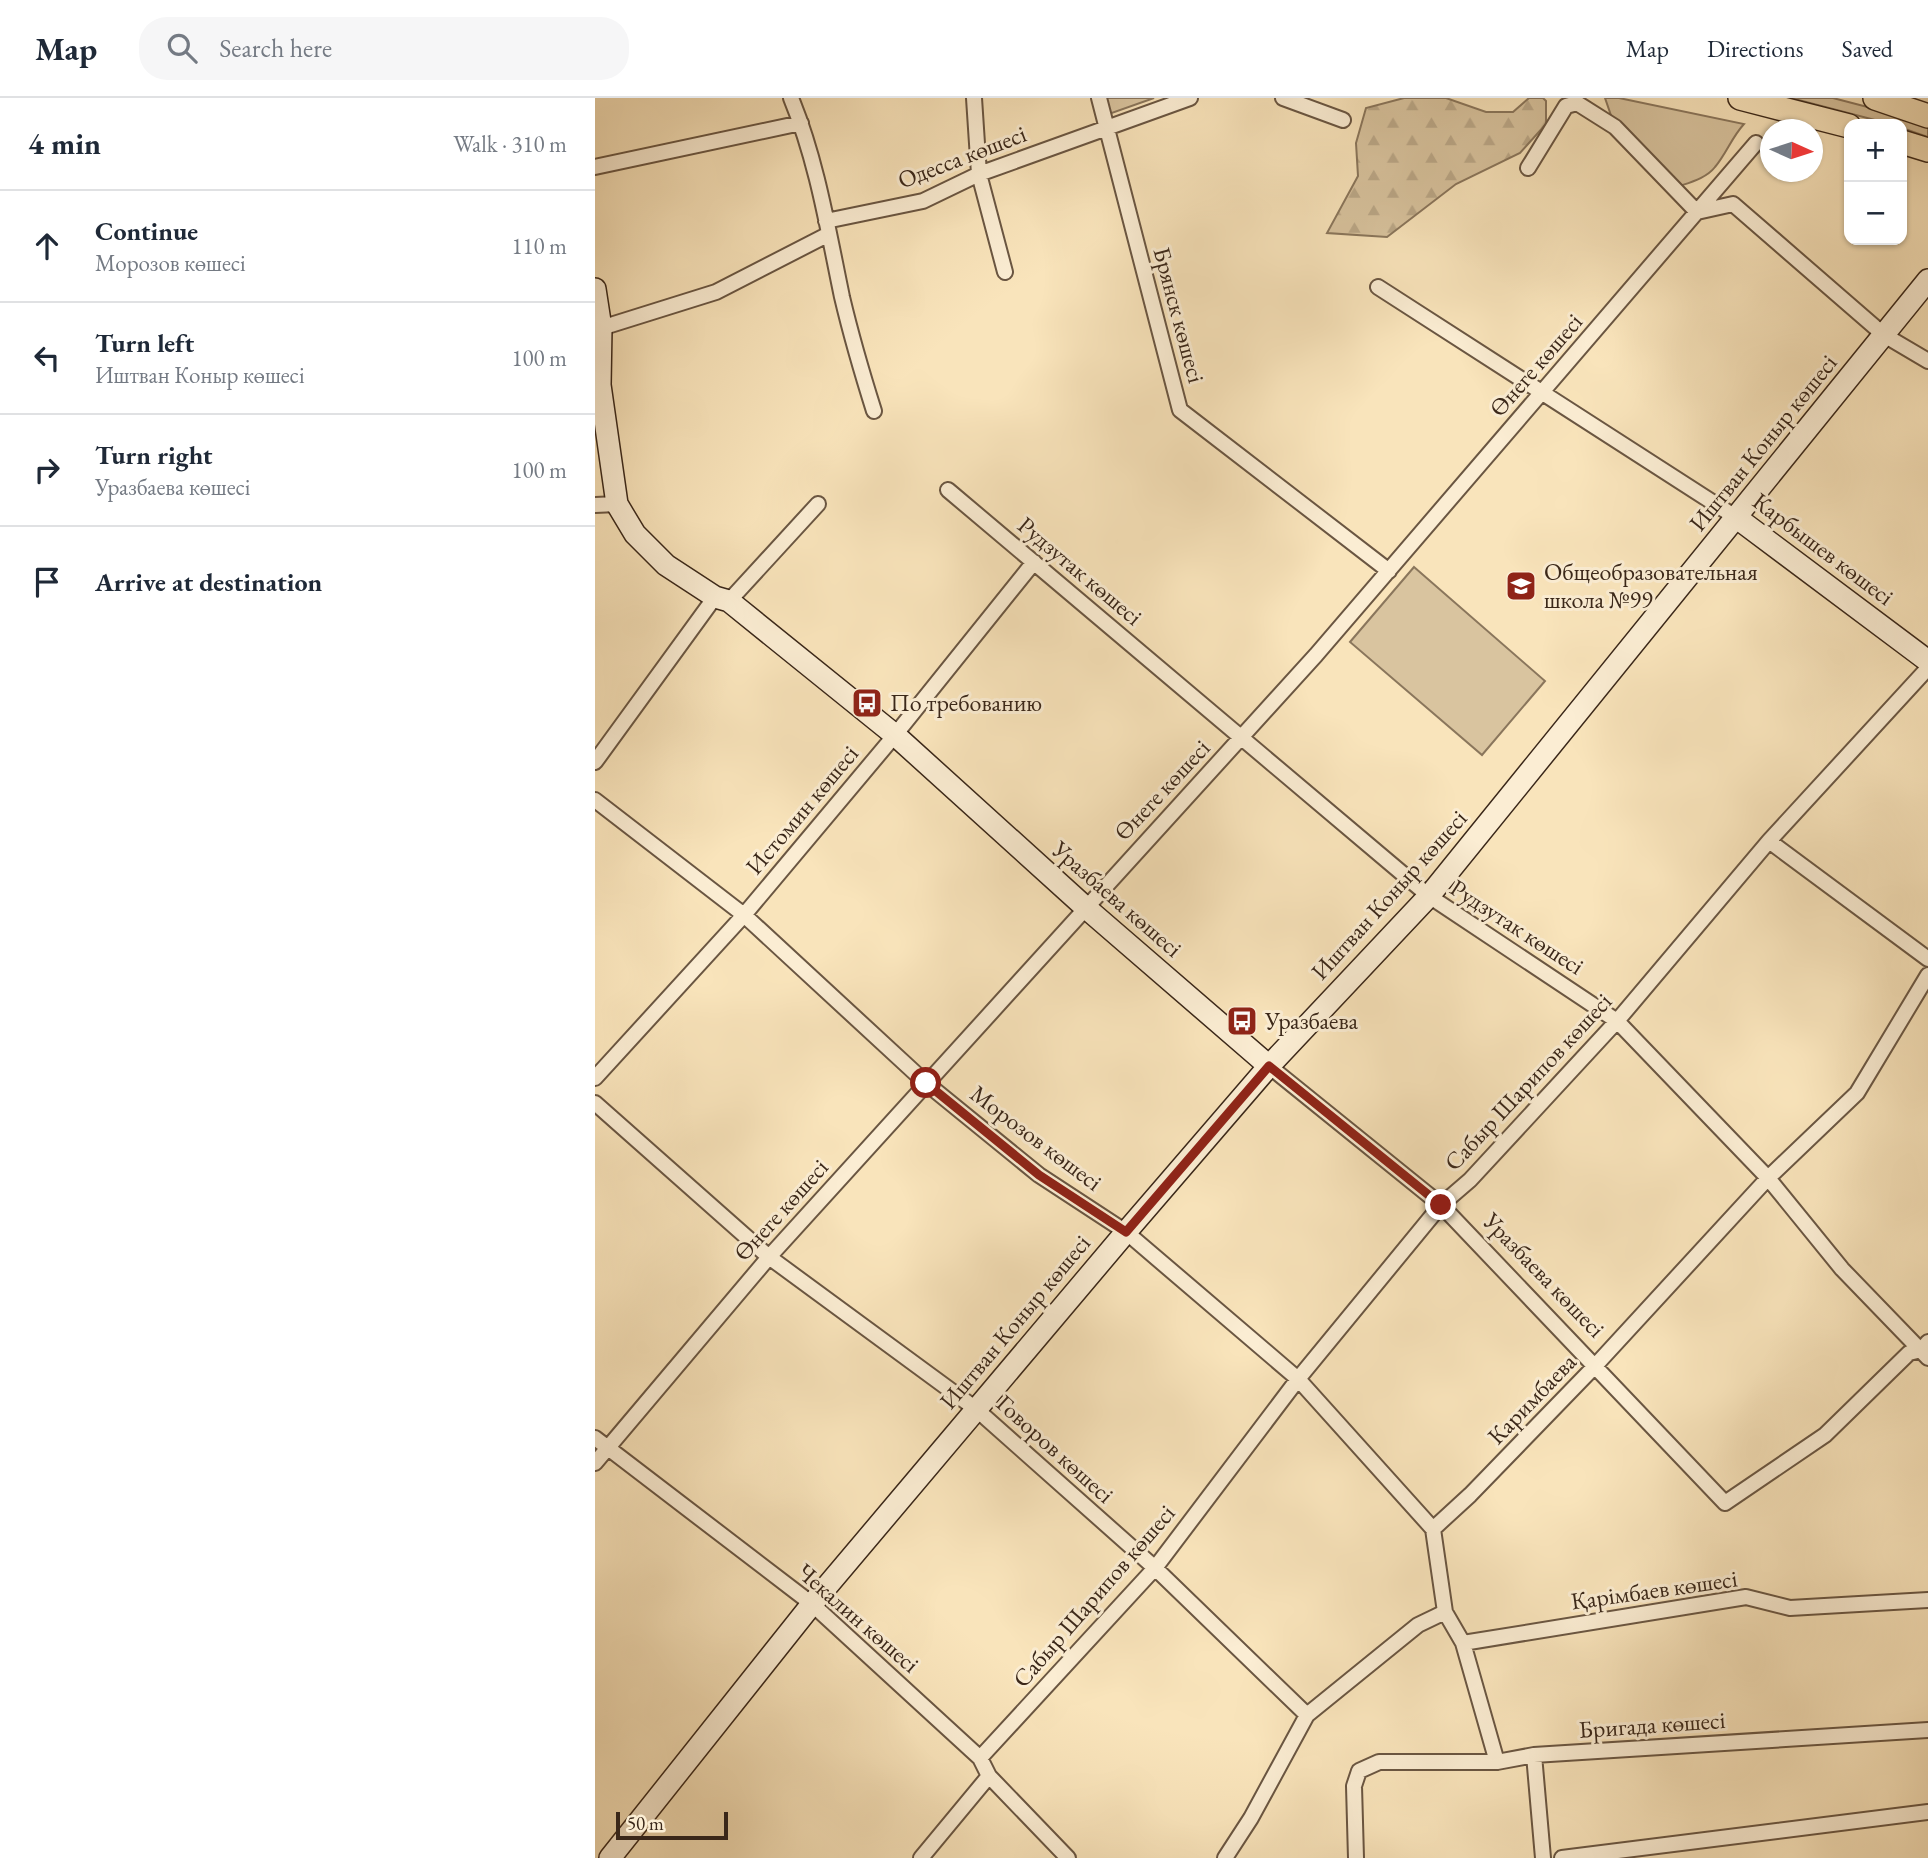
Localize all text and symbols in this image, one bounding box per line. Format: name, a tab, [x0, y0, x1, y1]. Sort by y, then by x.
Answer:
search box	[139, 17, 629, 80]
text: Map	[35, 27, 97, 70]
icon: search	[163, 29, 201, 67]
text: Search here	[219, 31, 332, 65]
text: Map	[1626, 33, 1669, 64]
text: Directions	[1707, 33, 1804, 64]
text: Saved	[1842, 33, 1893, 64]
street label: Одесса көшесі	[893, 118, 1031, 195]
north arrow	[1760, 119, 1823, 182]
map controls	[1844, 119, 1907, 245]
button: +	[1844, 119, 1907, 182]
text: 4 min	[28, 124, 101, 163]
text: Walk · 310 m	[453, 129, 567, 159]
button: −	[1844, 182, 1907, 245]
text: Continue	[95, 214, 198, 248]
icon: ahead	[28, 227, 66, 265]
text: 110 m	[511, 231, 567, 261]
street label: Брянск көшесі	[1146, 244, 1213, 386]
text: Морозов көшесі	[95, 248, 246, 278]
street label: Өнеге көшесі	[1482, 306, 1589, 423]
text: Turn left	[95, 326, 194, 360]
icon: left	[28, 339, 66, 377]
text: 100 m	[511, 343, 567, 373]
street label: Иштван Коныр көшесі	[1682, 348, 1844, 537]
text: Иштван Коныр көшесі	[95, 360, 305, 390]
text: Turn right	[95, 438, 213, 472]
icon: right	[28, 451, 66, 489]
text: 100 m	[511, 455, 567, 485]
text: Уразбаева көшесі	[95, 472, 250, 502]
street label: Карбышев көшесі	[1746, 485, 1900, 612]
street label: Рудзутак көшесі	[1012, 509, 1149, 632]
place label: Общеобразовательная школа №99	[1544, 556, 1758, 615]
icon: arrive	[28, 563, 66, 601]
text: Arrive at destination	[95, 565, 322, 599]
school or university icon: Общеобразовательная школа №99	[1504, 569, 1538, 603]
bus stop icon: По требованию	[850, 686, 884, 720]
place label: По требованию	[890, 687, 1042, 718]
street label: Өнеге көшесі	[1107, 733, 1216, 847]
street label: Истомин көшесі	[738, 738, 865, 881]
street label: Иштван Коныр көшесі	[1304, 803, 1473, 986]
street label: Уразбаева көшесі	[1045, 833, 1189, 964]
street label: Рудзутак көшесі	[1445, 872, 1590, 981]
street label: Сабыр Шарипов көшесі	[1437, 986, 1618, 1177]
bus stop icon: Уразбаева	[1225, 1004, 1259, 1038]
place label: Уразбаева	[1264, 1005, 1359, 1036]
route start	[910, 1067, 941, 1098]
street label: Морозов көшесі	[964, 1078, 1109, 1197]
street label: Өнеге көшесі	[727, 1152, 835, 1267]
route end	[1425, 1189, 1456, 1220]
street label: Уразбаева көшесі	[1476, 1205, 1612, 1344]
street label: Иштван Коныр көшесі	[932, 1228, 1097, 1415]
street label: Каримбаева	[1480, 1346, 1583, 1451]
street label: Говоров көшесі	[990, 1388, 1121, 1510]
street label: Сабыр Шарипов көшесі	[1006, 1498, 1182, 1693]
street label: Чекалин көшесі	[791, 1556, 926, 1679]
street label: Қарімбаев көшесі	[1569, 1562, 1739, 1617]
street label: Бригада көшесі	[1578, 1704, 1726, 1745]
scale bar	[616, 1809, 728, 1841]
text: 50 m	[627, 1811, 664, 1836]

